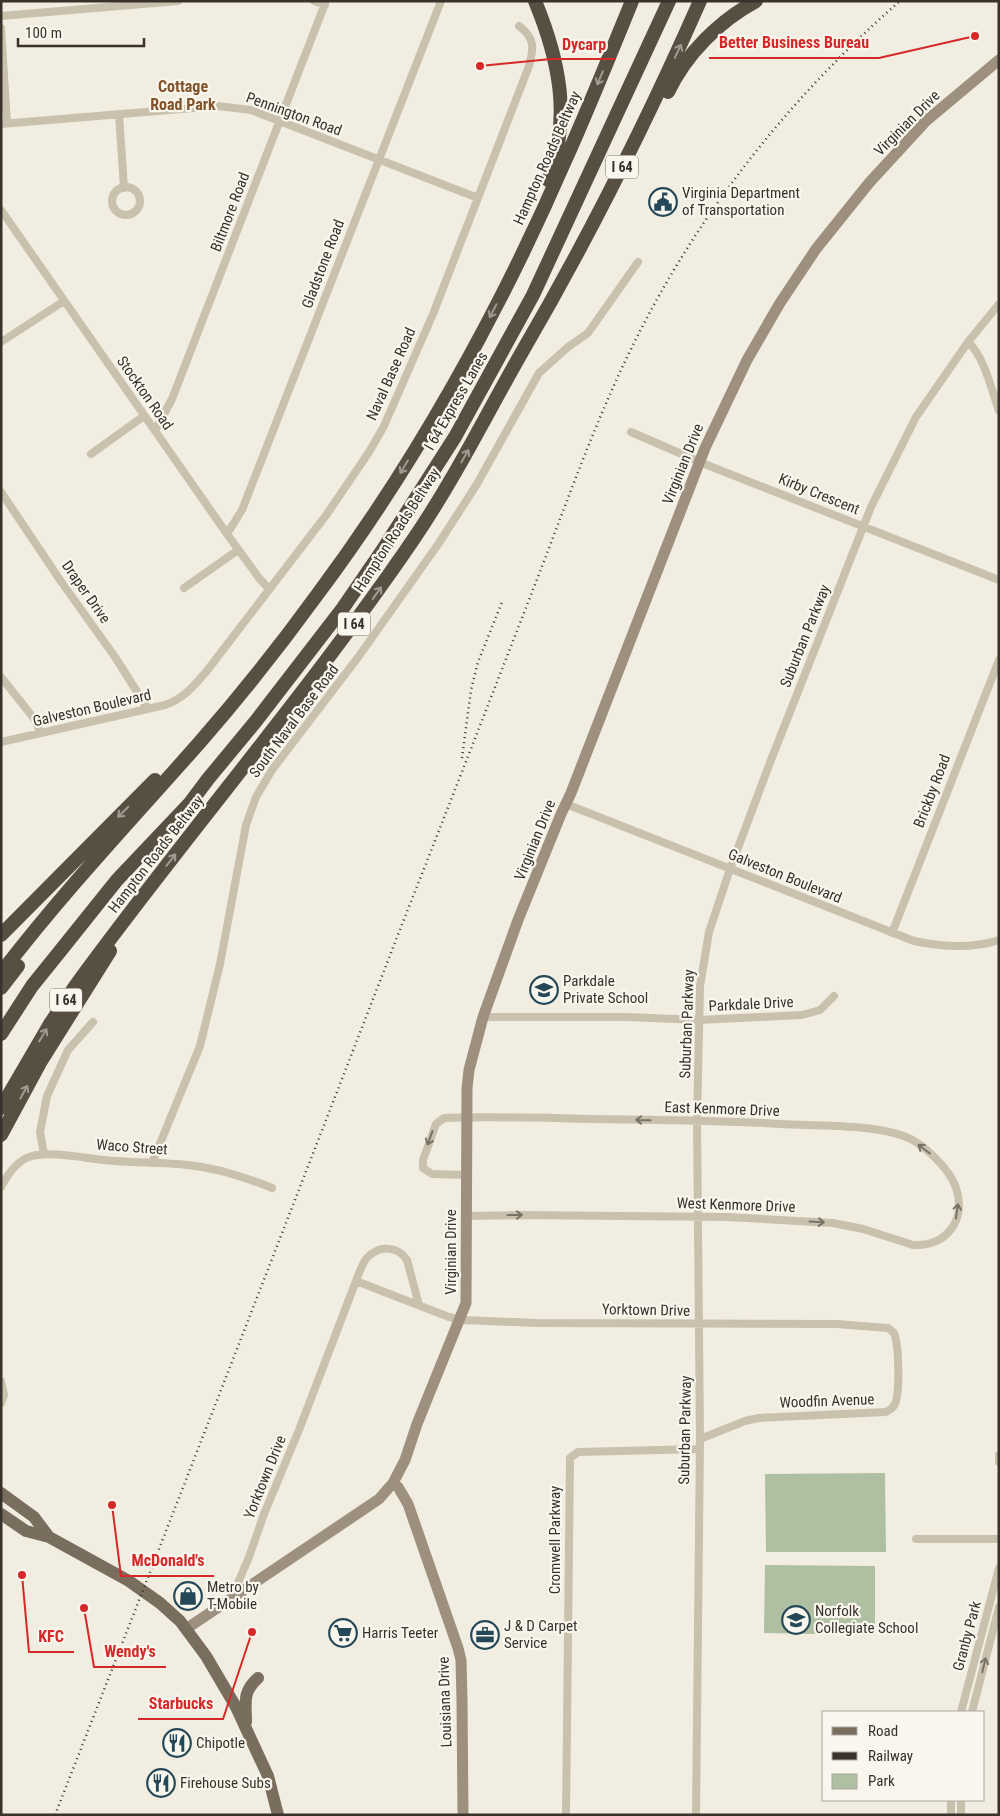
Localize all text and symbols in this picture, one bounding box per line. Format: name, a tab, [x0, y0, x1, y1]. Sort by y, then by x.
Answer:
scale bar	[18, 15, 144, 47]
text: 100 m	[25, 24, 62, 42]
callout: Better Business Bureau	[709, 27, 879, 58]
callout: Dycarp	[551, 28, 616, 59]
text: Better Business Bureau	[719, 33, 869, 52]
text: Dycarp	[562, 35, 606, 54]
one-way arrow	[673, 44, 683, 59]
one-way arrow	[594, 71, 603, 86]
district label: Cottage Road Park	[150, 77, 216, 114]
street label: Virginian Drive	[870, 86, 944, 160]
street label: Pennington Road	[244, 88, 344, 140]
street label: Hampton Roads Beltway	[509, 88, 585, 228]
road number: I 64	[606, 156, 638, 178]
street label: Biltmore Road	[207, 170, 253, 254]
place label: Virginia Department of Transportation	[682, 184, 800, 219]
public building icon: Virginia Department of Transportation	[648, 187, 678, 217]
street label: Gladstone Road	[298, 217, 348, 311]
one-way arrow	[488, 303, 498, 318]
street label: Naval Base Road	[363, 325, 419, 423]
street label: I 64 Express Lanes	[420, 348, 492, 454]
street label: Stockton Road	[113, 353, 177, 433]
street label: Virginian Drive	[659, 421, 707, 507]
one-way arrow	[460, 450, 470, 464]
one-way arrow	[398, 460, 408, 474]
street label: Hampton Roads Beltway	[350, 465, 444, 595]
street label: Kirby Crescent	[776, 470, 862, 518]
street label: Draper Drive	[58, 557, 114, 627]
street label: Suburban Parkway	[776, 582, 834, 690]
one-way arrow	[372, 586, 382, 600]
road number: I 64	[338, 612, 370, 636]
street label: South Naval Base Road	[246, 661, 342, 781]
street label: Galveston Boulevard	[31, 686, 153, 730]
street label: Brickby Road	[910, 752, 954, 830]
street label: Hampton Roads Beltway	[104, 792, 208, 916]
street label: Virginian Drive	[511, 797, 559, 883]
one-way arrow	[117, 806, 129, 818]
street label: Galveston Boulevard	[726, 845, 844, 907]
one-way arrow	[166, 854, 177, 867]
street label: Suburban Parkway	[676, 969, 698, 1079]
place label: Parkdale Private School	[563, 972, 648, 1007]
school or university icon: Parkdale Private School	[529, 975, 559, 1005]
road number: I 64	[50, 988, 82, 1012]
street label: Parkdale Drive	[708, 993, 794, 1015]
one-way arrow	[38, 1029, 48, 1043]
one-way arrow	[19, 1085, 29, 1099]
street label: East Kenmore Drive	[664, 1098, 780, 1120]
one-way arrow	[635, 1115, 652, 1125]
one-way arrow	[425, 1130, 434, 1146]
street label: Waco Street	[96, 1136, 168, 1158]
one-way arrow	[918, 1143, 931, 1154]
street label: West Kenmore Drive	[676, 1194, 796, 1216]
one-way arrow	[953, 1203, 963, 1219]
street label: Virginian Drive	[442, 1209, 460, 1295]
one-way arrow	[506, 1210, 522, 1220]
one-way arrow	[809, 1218, 825, 1227]
street label: Yorktown Drive	[602, 1300, 690, 1320]
street label: Suburban Parkway	[675, 1375, 695, 1485]
street label: Woodfin Avenue	[779, 1390, 875, 1412]
street label: Yorktown Drive	[240, 1433, 290, 1521]
street label: Cromwell Parkway	[546, 1486, 564, 1594]
callout: McDonald's	[121, 1545, 214, 1576]
text: McDonald's	[132, 1551, 205, 1570]
place label: Metro by T-Mobile	[207, 1578, 259, 1613]
shop icon: Metro by T-Mobile	[173, 1581, 203, 1611]
street label: Granby Park	[949, 1599, 985, 1673]
place label: Norfolk Collegiate School	[815, 1602, 918, 1637]
school or university icon: Norfolk Collegiate School	[781, 1605, 811, 1635]
place label: J & D Carpet Service	[504, 1617, 577, 1652]
supermarket icon: Harris Teeter	[328, 1618, 358, 1648]
office icon: J & D Carpet Service	[470, 1620, 500, 1650]
callout: KFC	[29, 1621, 74, 1652]
place label: Harris Teeter	[362, 1624, 439, 1642]
text: KFC	[38, 1627, 64, 1646]
callout: Wendy's	[94, 1636, 166, 1667]
text: Wendy's	[104, 1642, 156, 1661]
street label: Louisiana Drive	[434, 1656, 456, 1748]
one-way arrow	[980, 1658, 989, 1674]
callout: Starbucks	[138, 1688, 223, 1719]
text: Starbucks	[149, 1694, 213, 1713]
legend	[822, 1711, 985, 1801]
text: Road	[868, 1722, 898, 1740]
restaurant icon: Chipotle	[162, 1728, 192, 1758]
place label: Chipotle	[196, 1734, 245, 1752]
text: Railway	[868, 1747, 913, 1765]
restaurant icon: Firehouse Subs	[146, 1768, 176, 1798]
text: Park	[868, 1772, 895, 1790]
place label: Firehouse Subs	[180, 1774, 271, 1792]

